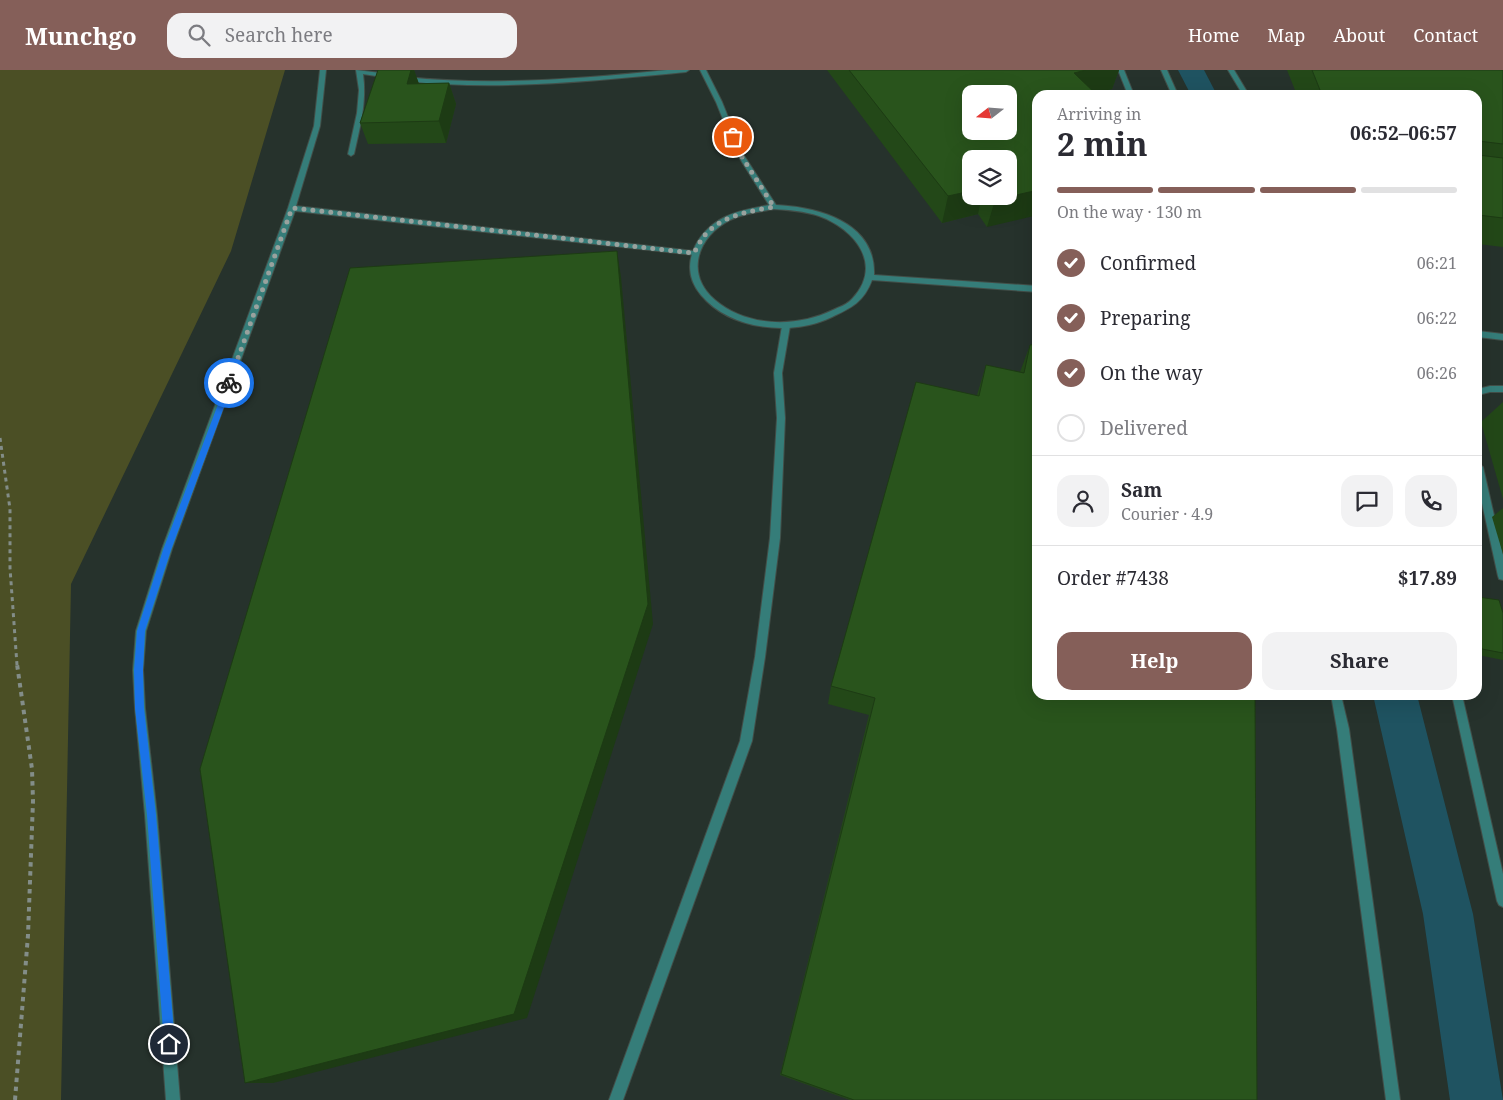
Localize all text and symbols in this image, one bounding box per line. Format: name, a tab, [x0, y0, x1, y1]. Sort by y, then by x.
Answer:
search box	[167, 13, 517, 58]
text: Munchgo	[25, 19, 137, 52]
icon: search	[185, 21, 213, 49]
text: Search here	[225, 22, 333, 48]
text: Home	[1188, 23, 1239, 47]
text: Map	[1267, 23, 1305, 47]
text: About	[1333, 23, 1385, 47]
text: Contact	[1413, 23, 1478, 47]
north arrow	[962, 85, 1018, 140]
map controls	[962, 85, 1017, 205]
text: Arriving in	[1057, 103, 1141, 125]
pin	[712, 116, 754, 158]
text: 06:52–06:57	[1350, 120, 1457, 146]
text: 2 min	[1057, 122, 1148, 165]
icon: bag	[719, 123, 747, 151]
button: layers	[962, 150, 1017, 205]
text: On the way · 130 m	[1057, 201, 1202, 223]
icon: check	[1057, 249, 1085, 277]
text: Confirmed	[1100, 250, 1196, 276]
text: 06:21	[1417, 252, 1457, 274]
icon: check	[1057, 304, 1085, 332]
text: Preparing	[1100, 305, 1190, 331]
text: 06:22	[1417, 307, 1457, 329]
courier	[204, 358, 254, 408]
icon: check	[1057, 359, 1085, 387]
text: On the way	[1100, 360, 1203, 386]
text: 06:26	[1417, 362, 1457, 384]
icon: bike	[215, 369, 243, 397]
text: Delivered	[1100, 415, 1188, 441]
button: person	[1057, 475, 1109, 527]
button: chat	[1341, 475, 1393, 527]
button: phone	[1405, 475, 1457, 527]
text: Sam	[1121, 477, 1162, 503]
text: Courier · 4.9	[1121, 503, 1213, 525]
text: Order #7438	[1057, 565, 1169, 591]
text: $17.89	[1398, 565, 1457, 591]
button: Help	[1057, 632, 1252, 690]
button: Share	[1262, 632, 1457, 690]
pin	[148, 1023, 190, 1065]
icon: home	[155, 1030, 183, 1058]

